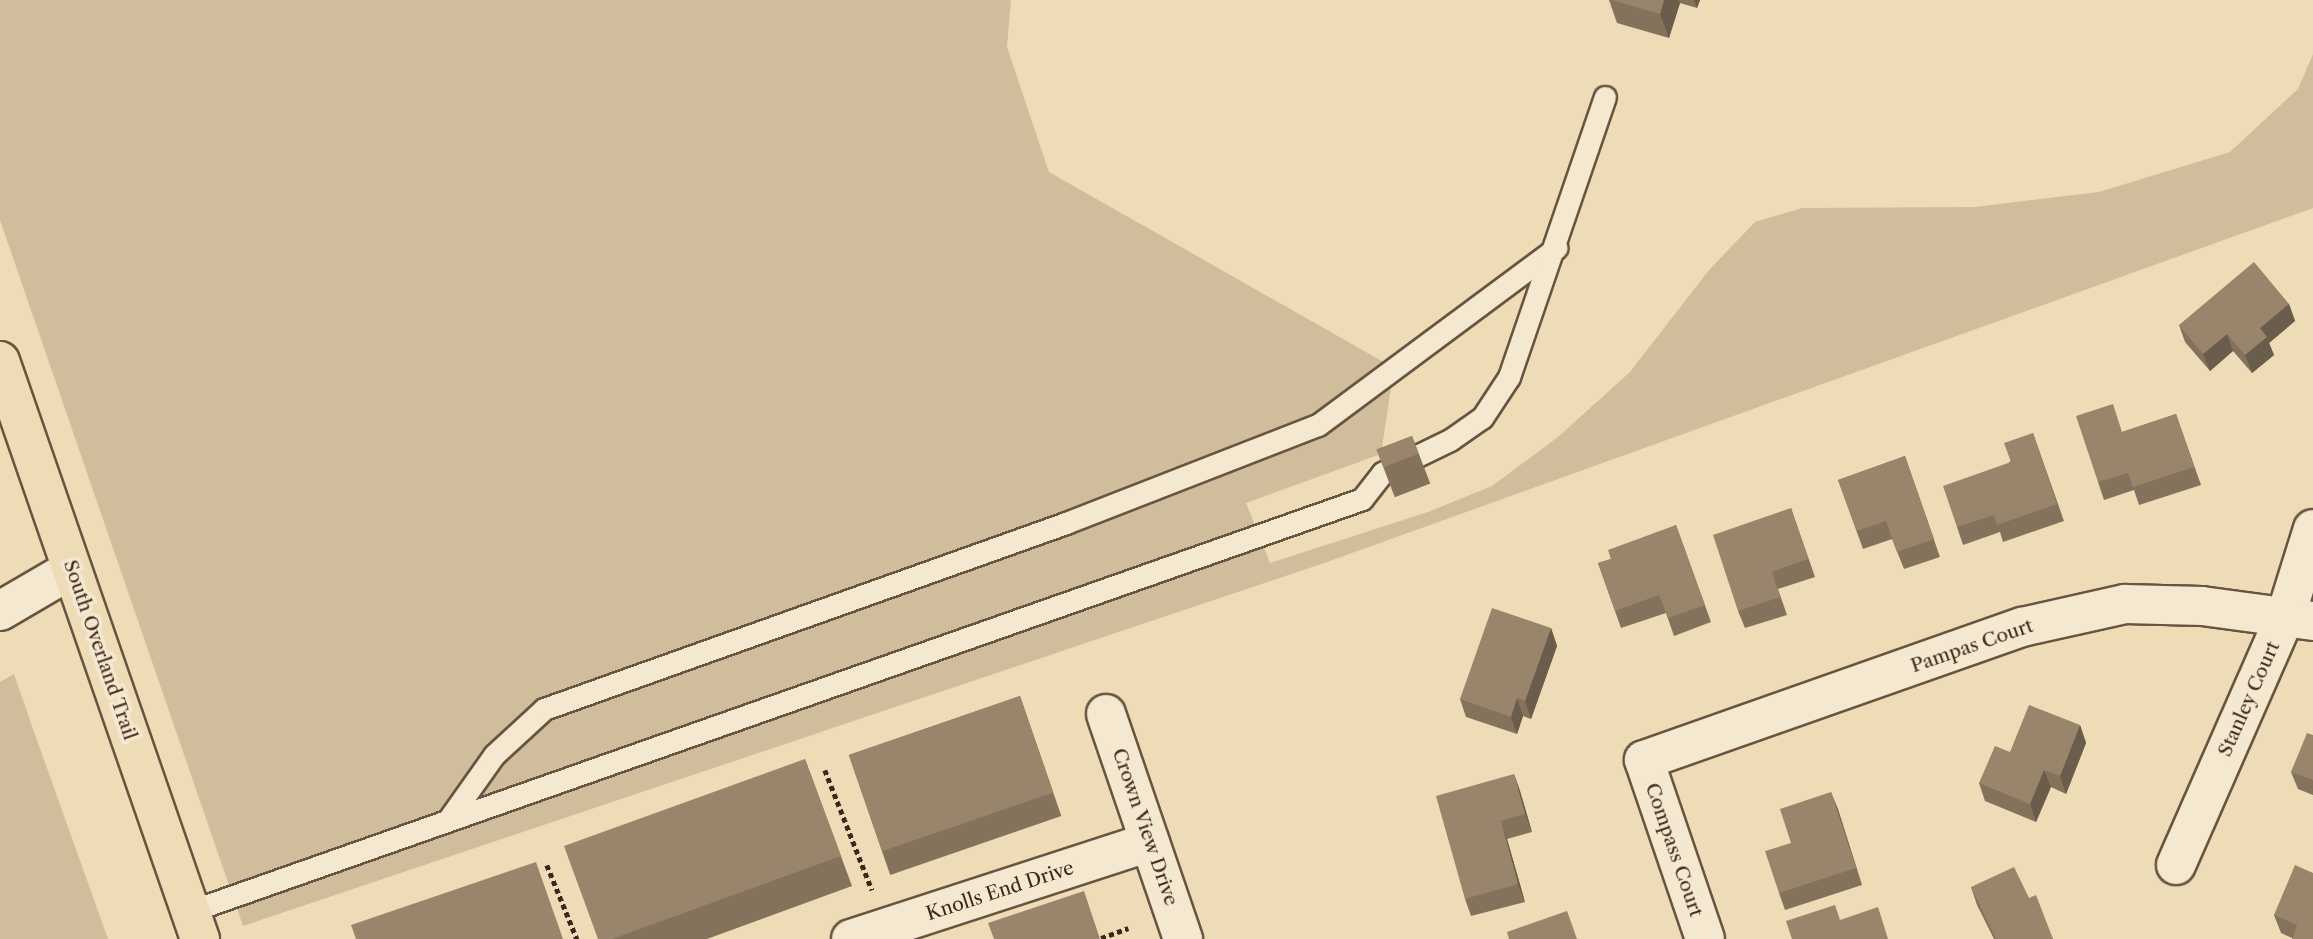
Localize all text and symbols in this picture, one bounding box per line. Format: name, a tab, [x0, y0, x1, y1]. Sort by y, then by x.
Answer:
street label: South Overland Trail	[58, 557, 142, 743]
street label: Pampas Court	[1908, 614, 2036, 678]
street label: Stanley Court	[2213, 638, 2285, 760]
street label: Crown View Drive	[1107, 745, 1183, 909]
street label: Compass Court	[1640, 780, 1708, 920]
street label: Knolls End Drive	[923, 856, 1077, 926]

